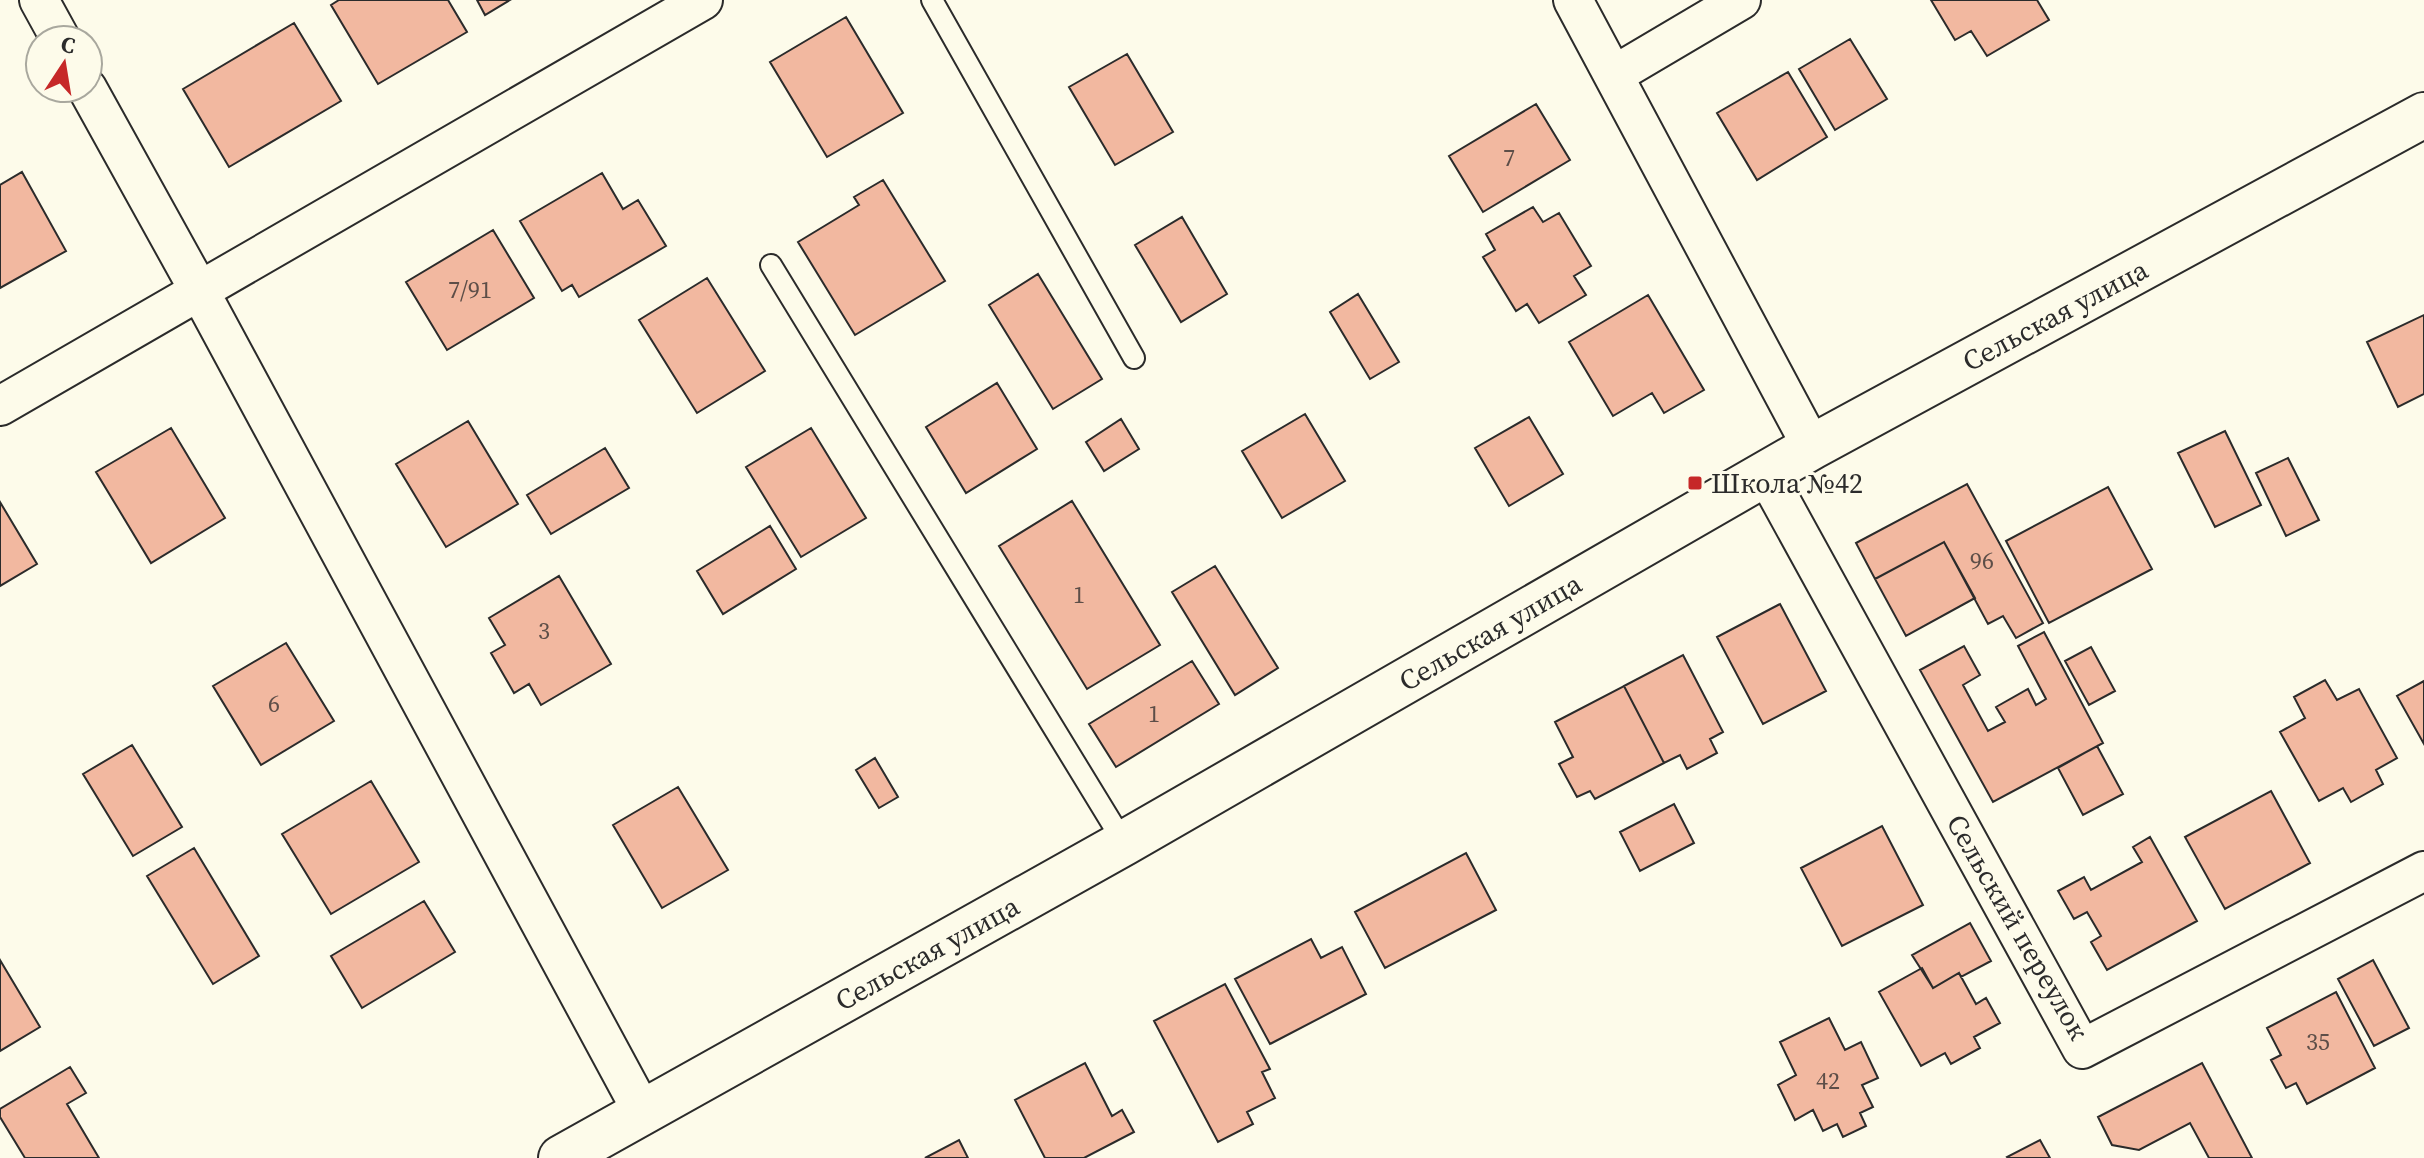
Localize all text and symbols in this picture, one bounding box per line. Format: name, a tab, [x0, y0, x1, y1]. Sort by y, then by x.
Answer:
north arrow	[24, 24, 104, 104]
text: С	[58, 28, 78, 61]
house number: 7	[1503, 141, 1515, 174]
street label: Сельская улица	[1956, 250, 2155, 380]
house number: 7/91	[448, 273, 492, 306]
place label: Школа №42	[1711, 464, 1863, 502]
marker: Школа №42	[1686, 474, 1704, 492]
house number: 96	[1970, 544, 1994, 577]
street label: Сельская улица	[1392, 564, 1589, 700]
house number: 1	[1073, 578, 1085, 611]
house number: 3	[538, 614, 550, 647]
house number: 6	[268, 687, 280, 720]
house number: 1	[1148, 697, 1160, 730]
street label: Сельский переулок	[1938, 807, 2098, 1047]
street label: Сельская улица	[828, 886, 1026, 1019]
house number: 35	[2306, 1025, 2330, 1058]
house number: 42	[1816, 1064, 1840, 1097]

